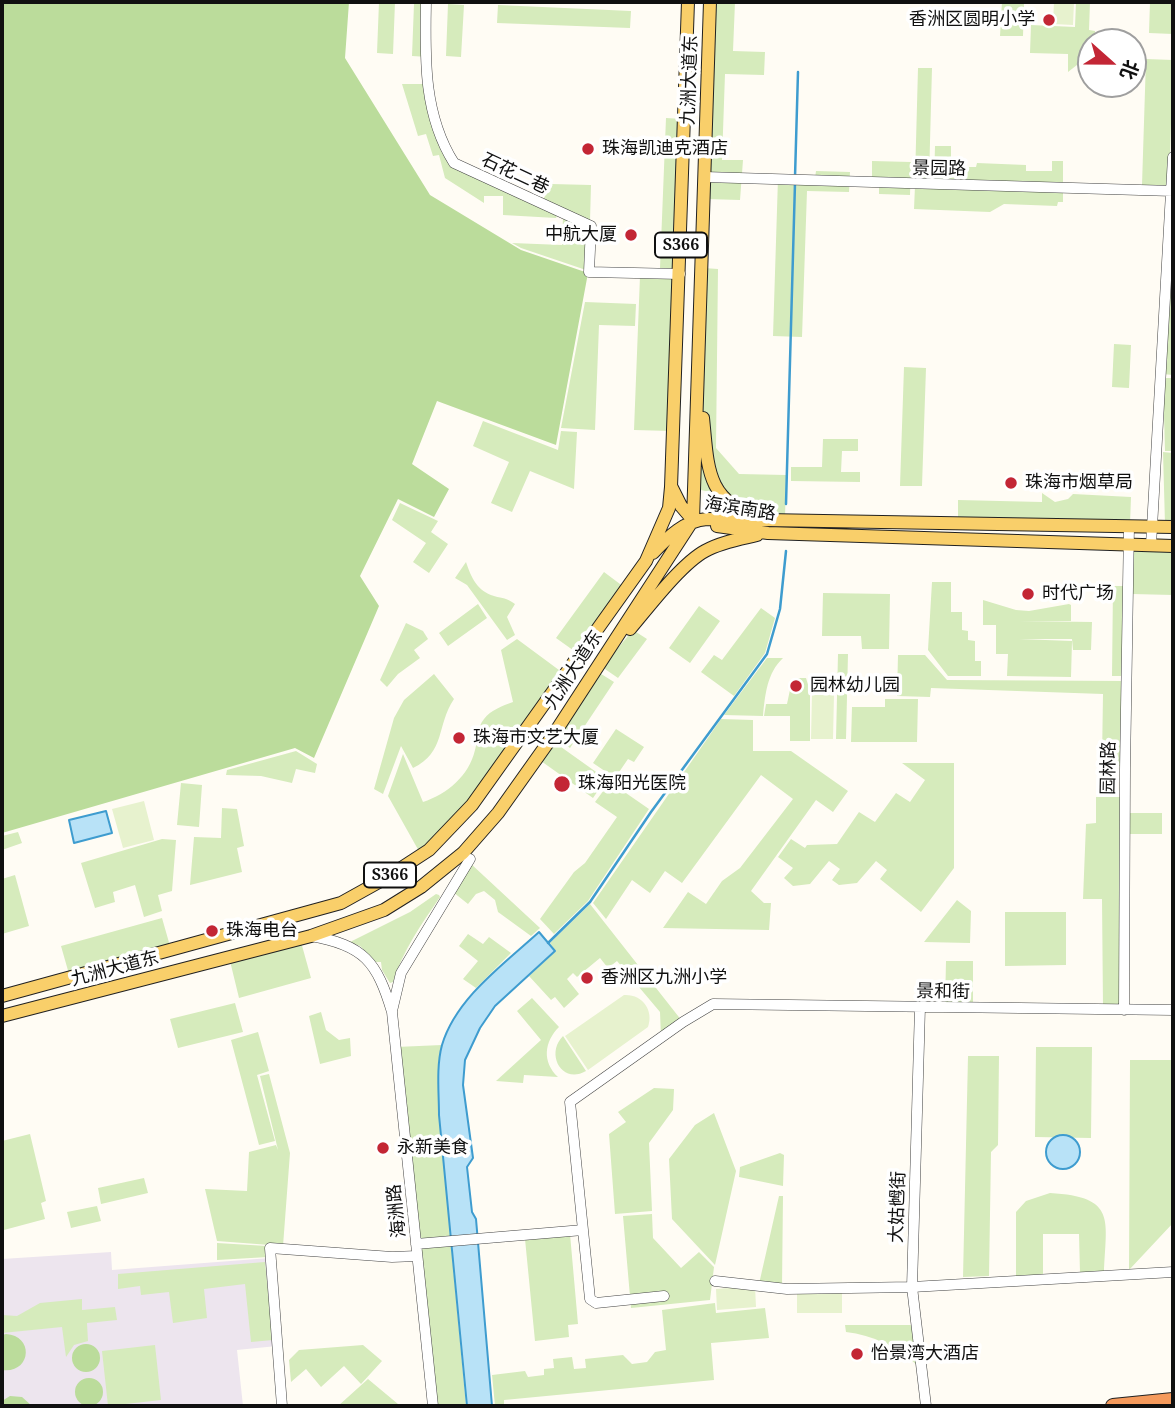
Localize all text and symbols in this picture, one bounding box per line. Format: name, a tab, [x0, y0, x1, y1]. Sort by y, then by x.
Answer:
place label: 香洲区圆明小学	[909, 9, 1035, 31]
marker: 香洲区圆明小学	[1041, 12, 1057, 28]
north arrow	[1077, 28, 1147, 98]
street label: 九洲大道东	[678, 35, 702, 125]
text: 北	[1114, 56, 1145, 83]
place label: 珠海凯迪克酒店	[602, 138, 728, 160]
marker: 珠海凯迪克酒店	[580, 141, 596, 157]
street label: 石花二巷	[478, 149, 552, 199]
street label: 景园路	[912, 158, 966, 180]
place label: 中航大厦	[545, 224, 617, 246]
marker: 中航大厦	[623, 227, 639, 243]
road number: S366	[655, 232, 707, 258]
place label: 珠海市烟草局	[1025, 472, 1133, 494]
marker: 珠海市烟草局	[1003, 475, 1019, 491]
street label: 海滨南路	[703, 493, 777, 525]
place label: 时代广场	[1042, 583, 1114, 605]
marker: 时代广场	[1020, 586, 1036, 602]
street label: 九洲大道东	[540, 626, 608, 714]
place label: 园林幼儿园	[810, 675, 900, 697]
marker: 园林幼儿园	[788, 678, 804, 694]
place label: 珠海市文艺大厦	[473, 727, 599, 749]
marker: 珠海市文艺大厦	[451, 730, 467, 746]
street label: 园林路	[1098, 741, 1120, 795]
place label: 珠海阳光医院	[578, 773, 686, 795]
marker: 珠海阳光医院	[552, 774, 572, 794]
road number: S366	[364, 862, 416, 888]
place label: 珠海电台	[226, 920, 298, 942]
marker: 珠海电台	[204, 923, 220, 939]
street label: 九洲大道东	[69, 947, 161, 991]
place label: 香洲区九洲小学	[601, 967, 727, 989]
marker: 香洲区九洲小学	[579, 970, 595, 986]
street label: 景和街	[916, 981, 970, 1003]
place label: 永新美食	[397, 1137, 469, 1159]
marker: 永新美食	[375, 1140, 391, 1156]
street label: 大姑乸街	[886, 1171, 910, 1243]
street label: 海洲路	[383, 1183, 411, 1239]
place label: 怡景湾大酒店	[871, 1343, 979, 1365]
marker: 怡景湾大酒店	[849, 1346, 865, 1362]

